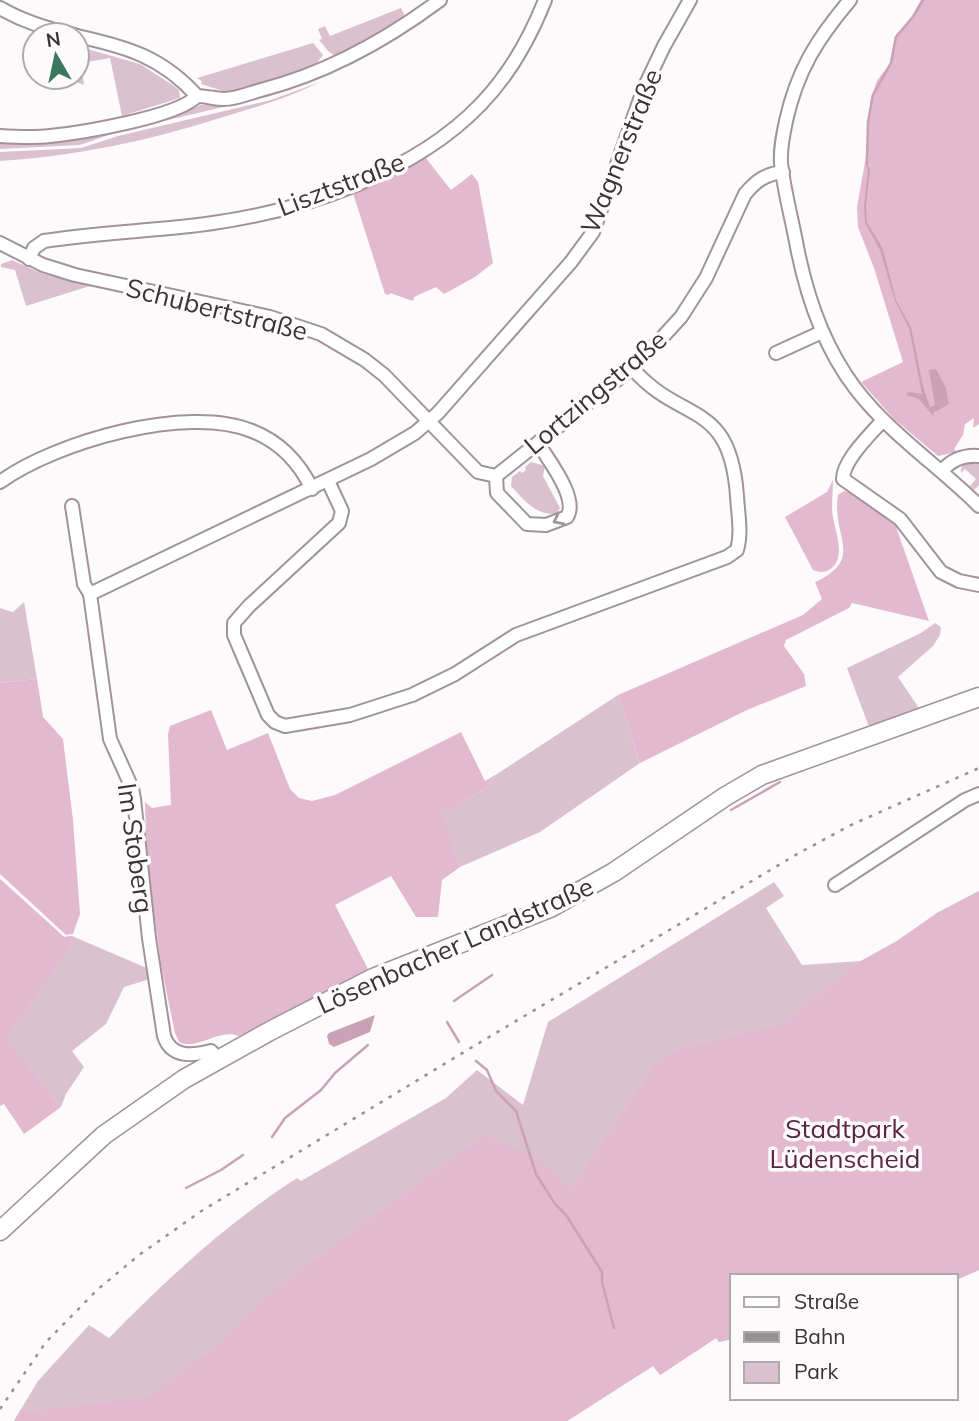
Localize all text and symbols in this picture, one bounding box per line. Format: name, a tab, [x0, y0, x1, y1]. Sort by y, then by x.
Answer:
north arrow	[21, 21, 91, 91]
text: N	[44, 26, 62, 52]
street label: Wagnerstraße	[573, 64, 669, 238]
street label: Lisztstraße	[273, 145, 409, 223]
street label: Schubertstraße	[123, 271, 311, 347]
street label: Lortzingstraße	[517, 323, 673, 461]
one-way arrow	[553, 511, 566, 525]
street label: Im Stoberg	[111, 781, 161, 915]
street label: Lösenbacher Landstraße	[312, 869, 598, 1021]
park label: Stadtpark Lüdenscheid	[770, 1112, 920, 1175]
legend	[730, 1274, 958, 1400]
text: Straße	[794, 1288, 859, 1314]
text: Bahn	[794, 1323, 846, 1349]
text: Park	[794, 1358, 838, 1384]

